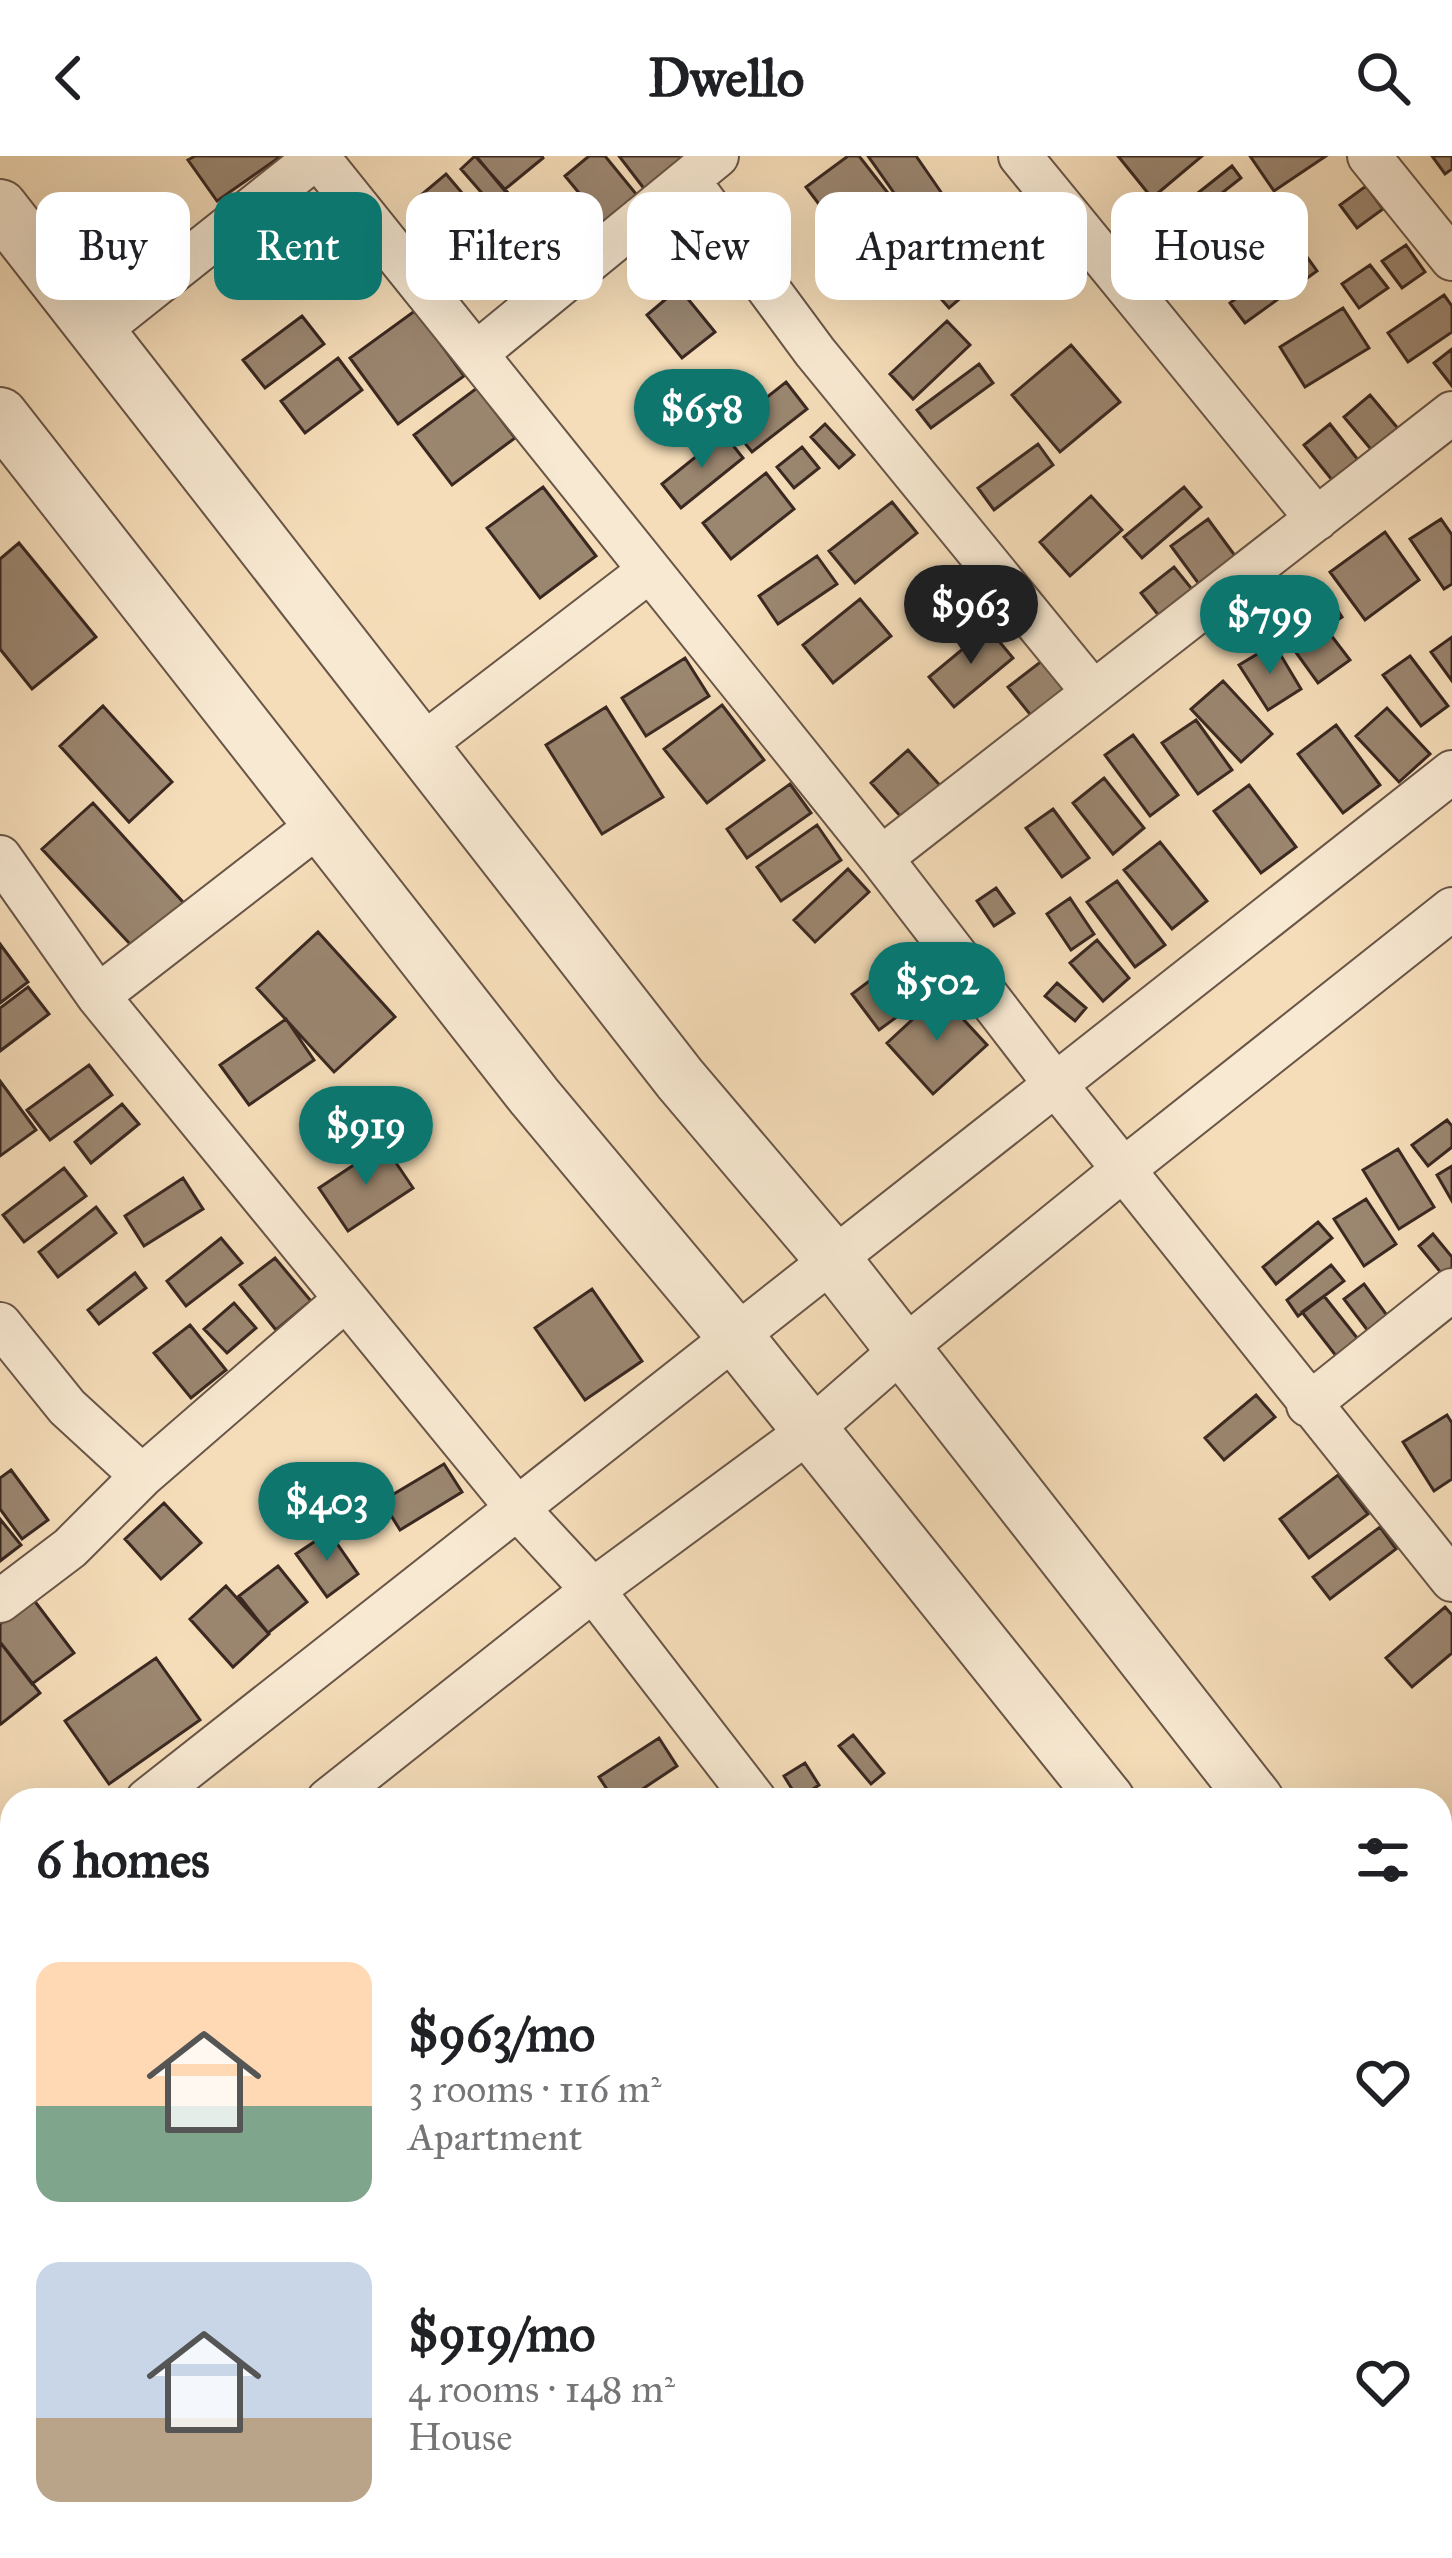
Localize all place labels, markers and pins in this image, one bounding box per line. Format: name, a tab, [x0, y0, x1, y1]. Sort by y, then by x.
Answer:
pin: $658	[631, 369, 773, 471]
pin: $963	[900, 565, 1042, 667]
pin: $799	[1199, 575, 1341, 677]
pin: $502	[866, 942, 1008, 1044]
pin: $919	[295, 1086, 437, 1188]
pin: $403	[256, 1462, 398, 1564]

